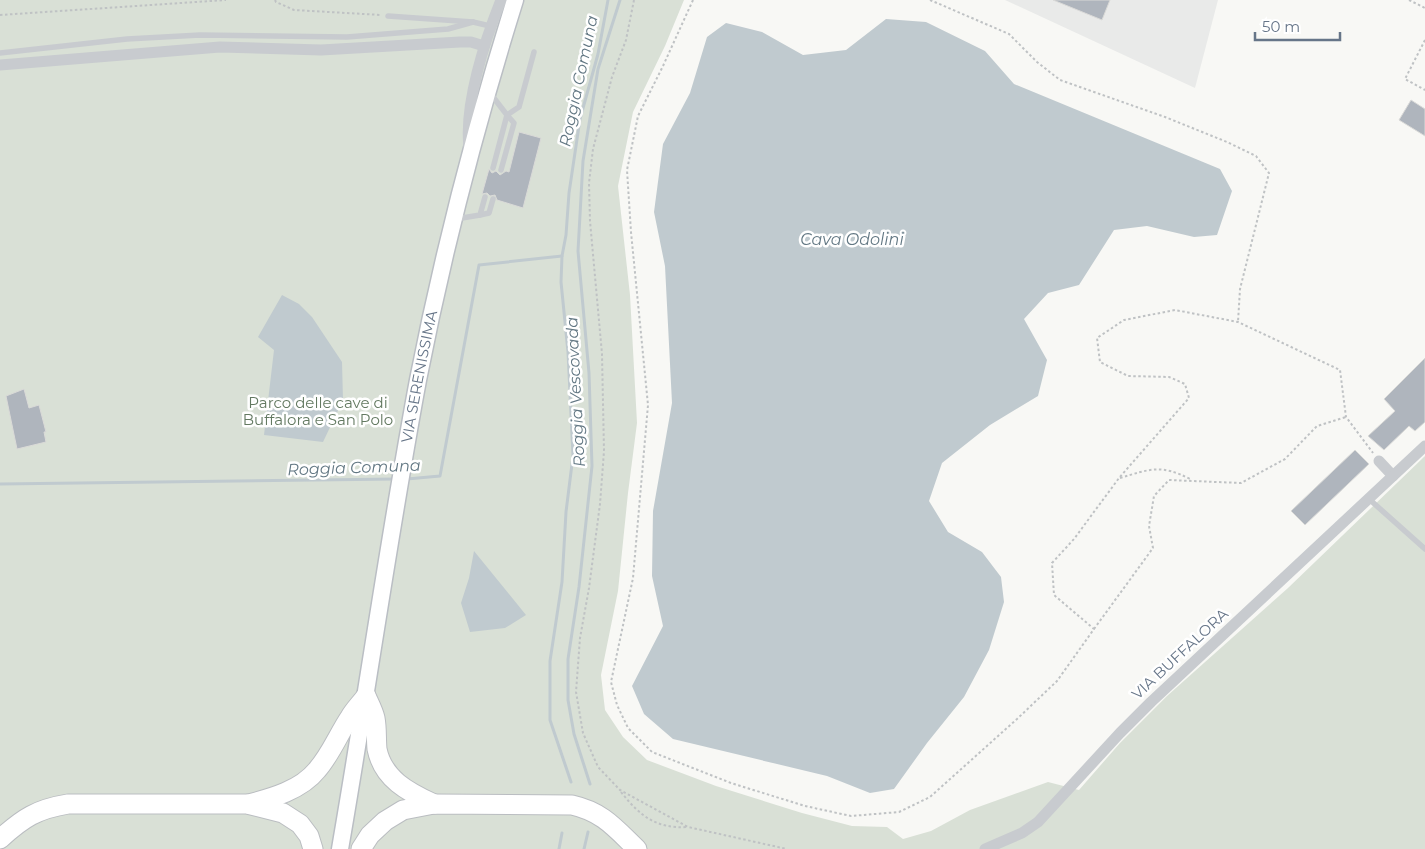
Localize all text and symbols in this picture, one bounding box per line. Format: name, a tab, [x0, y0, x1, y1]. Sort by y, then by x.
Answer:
scale bar	[1255, 10, 1340, 42]
water label: Roggia Comuna	[555, 14, 602, 148]
text: 50 m	[1262, 17, 1300, 36]
water label: Cava Odolini	[800, 230, 904, 249]
street label: VIA SERENISSIMA	[397, 308, 441, 444]
water label: Roggia Vescovada	[562, 316, 589, 468]
park label: Parco delle cave di Buffalora e San Polo	[243, 393, 393, 429]
water label: Roggia Comuna	[287, 456, 421, 479]
street label: VIA BUFFALORA	[1128, 604, 1232, 703]

